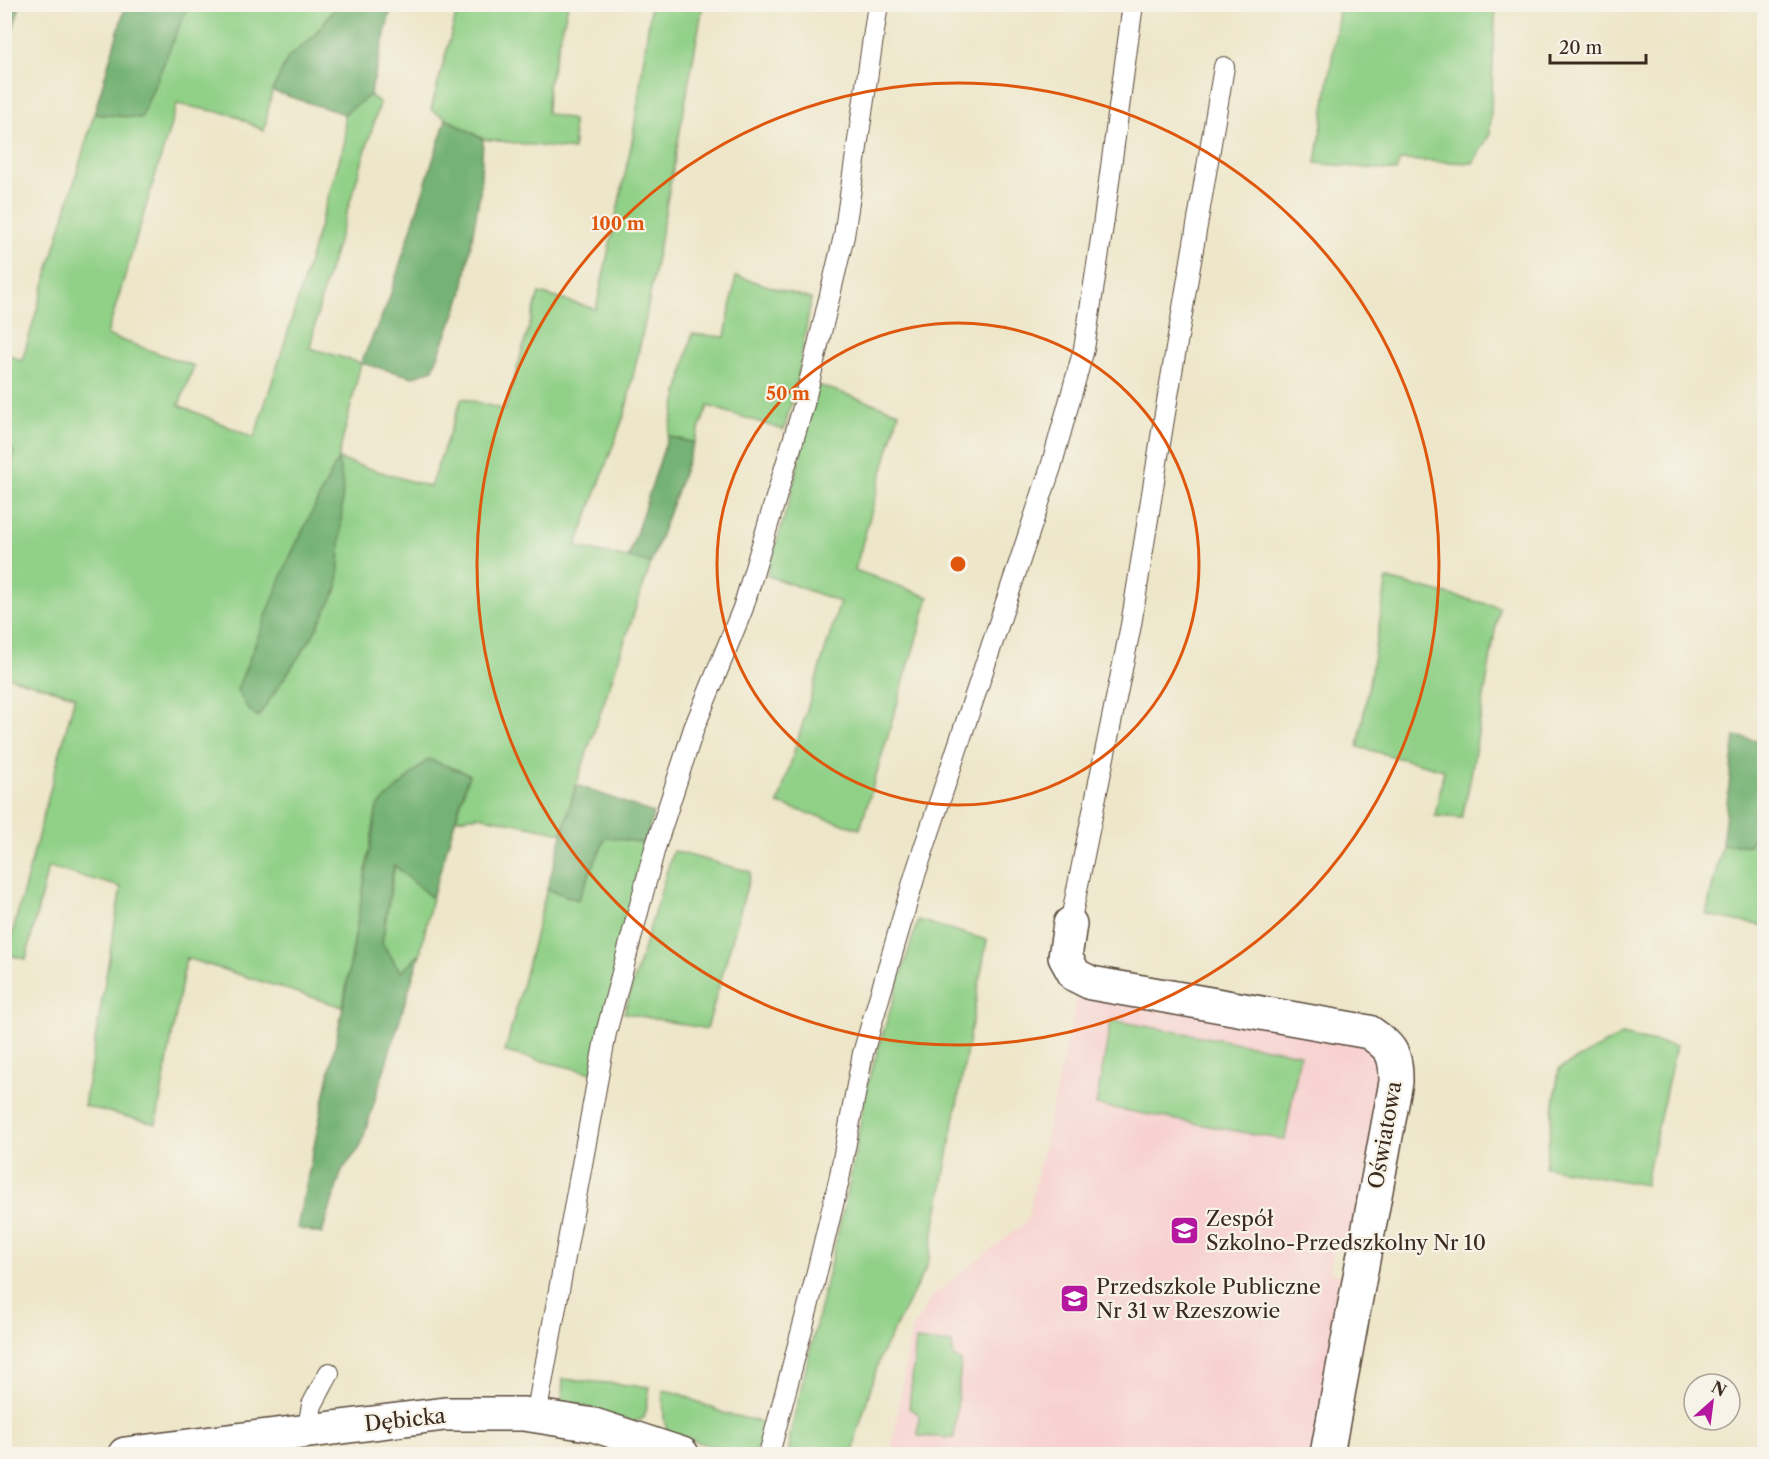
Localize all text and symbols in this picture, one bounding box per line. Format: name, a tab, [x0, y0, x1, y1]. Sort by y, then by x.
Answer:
scale bar	[1550, 27, 1646, 65]
text: 20 m	[1559, 37, 1603, 59]
text: 100 m	[591, 213, 645, 235]
text: 50 m	[766, 383, 810, 405]
centre of rings	[948, 554, 968, 574]
street label: Oświatowa	[1363, 1078, 1406, 1191]
place label: Zespół Szkolno-Przedszkolny Nr 10	[1206, 1206, 1486, 1255]
school or university icon: Zespół Szkolno-Przedszkolny Nr 10	[1169, 1215, 1201, 1247]
place label: Przedszkole Publiczne Nr 31 w Rzeszowie	[1096, 1274, 1321, 1323]
school or university icon: Przedszkole Publiczne Nr 31 w Rzeszowie	[1059, 1283, 1091, 1315]
north arrow	[1682, 1372, 1742, 1432]
text: N	[1708, 1377, 1730, 1401]
street label: Dębicka	[363, 1403, 448, 1436]

